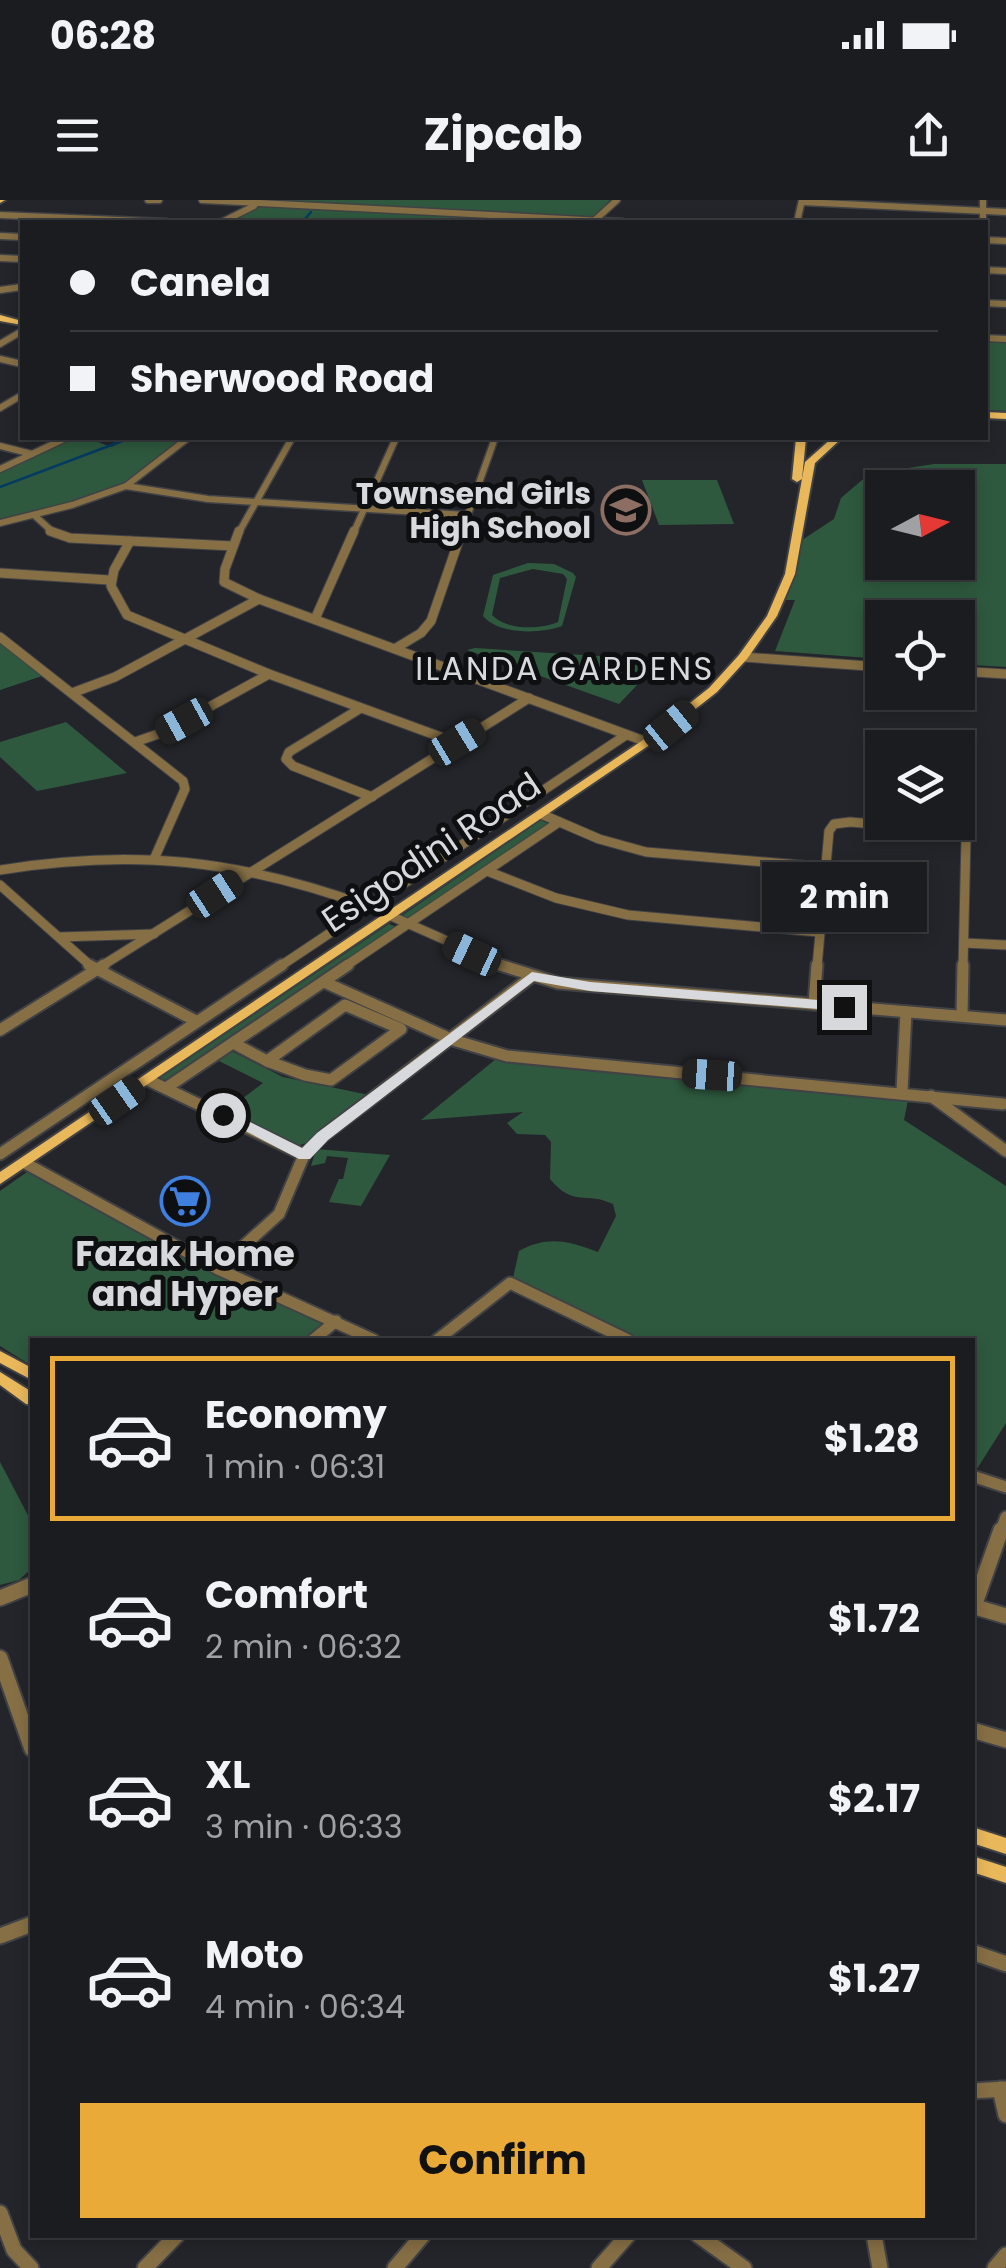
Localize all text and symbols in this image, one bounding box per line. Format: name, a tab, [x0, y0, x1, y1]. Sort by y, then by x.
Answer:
text: 06:28	[50, 9, 156, 62]
text: Zipcab	[424, 103, 583, 166]
icon: menu	[50, 108, 105, 163]
icon: share	[901, 108, 956, 163]
text: Canela	[130, 256, 271, 309]
text: Sherwood Road	[130, 352, 434, 405]
north arrow	[865, 470, 975, 580]
map controls	[865, 470, 975, 840]
place label: Townsend Girls High School	[356, 472, 591, 549]
school or university icon: Townsend Girls High School	[600, 484, 652, 536]
button: locate	[865, 600, 975, 710]
district label: ILANDA GARDENS	[415, 646, 715, 691]
car	[150, 693, 218, 749]
car	[638, 695, 704, 757]
car	[424, 714, 490, 770]
button: layers	[865, 730, 975, 840]
street label: Esigodini Road	[312, 761, 550, 943]
callout: 2 min	[762, 862, 926, 932]
car	[182, 865, 248, 923]
text: 2 min	[800, 874, 889, 919]
car	[438, 928, 506, 980]
route end	[822, 985, 867, 1030]
car	[681, 1058, 743, 1092]
car	[84, 1072, 150, 1130]
route start	[201, 1093, 246, 1138]
supermarket icon: Fazak Home and Hyper	[159, 1175, 211, 1227]
place label: Fazak Home and Hyper	[75, 1229, 295, 1318]
text: Economy	[205, 1388, 387, 1441]
icon: car	[85, 1394, 175, 1484]
text: $1.28	[824, 1412, 920, 1465]
text: 1 min · 06:31	[205, 1444, 385, 1489]
text: Comfort	[205, 1568, 368, 1621]
icon: car	[85, 1574, 175, 1664]
text: $1.72	[828, 1592, 920, 1645]
text: 2 min · 06:32	[205, 1624, 402, 1669]
text: XL	[205, 1748, 250, 1801]
icon: car	[85, 1754, 175, 1844]
text: $2.17	[828, 1772, 920, 1825]
text: 3 min · 06:33	[205, 1804, 403, 1849]
text: Moto	[205, 1928, 304, 1981]
icon: car	[85, 1934, 175, 2024]
text: $1.27	[828, 1952, 920, 2005]
text: 4 min · 06:34	[205, 1984, 405, 2029]
button: Confirm	[80, 2103, 925, 2218]

